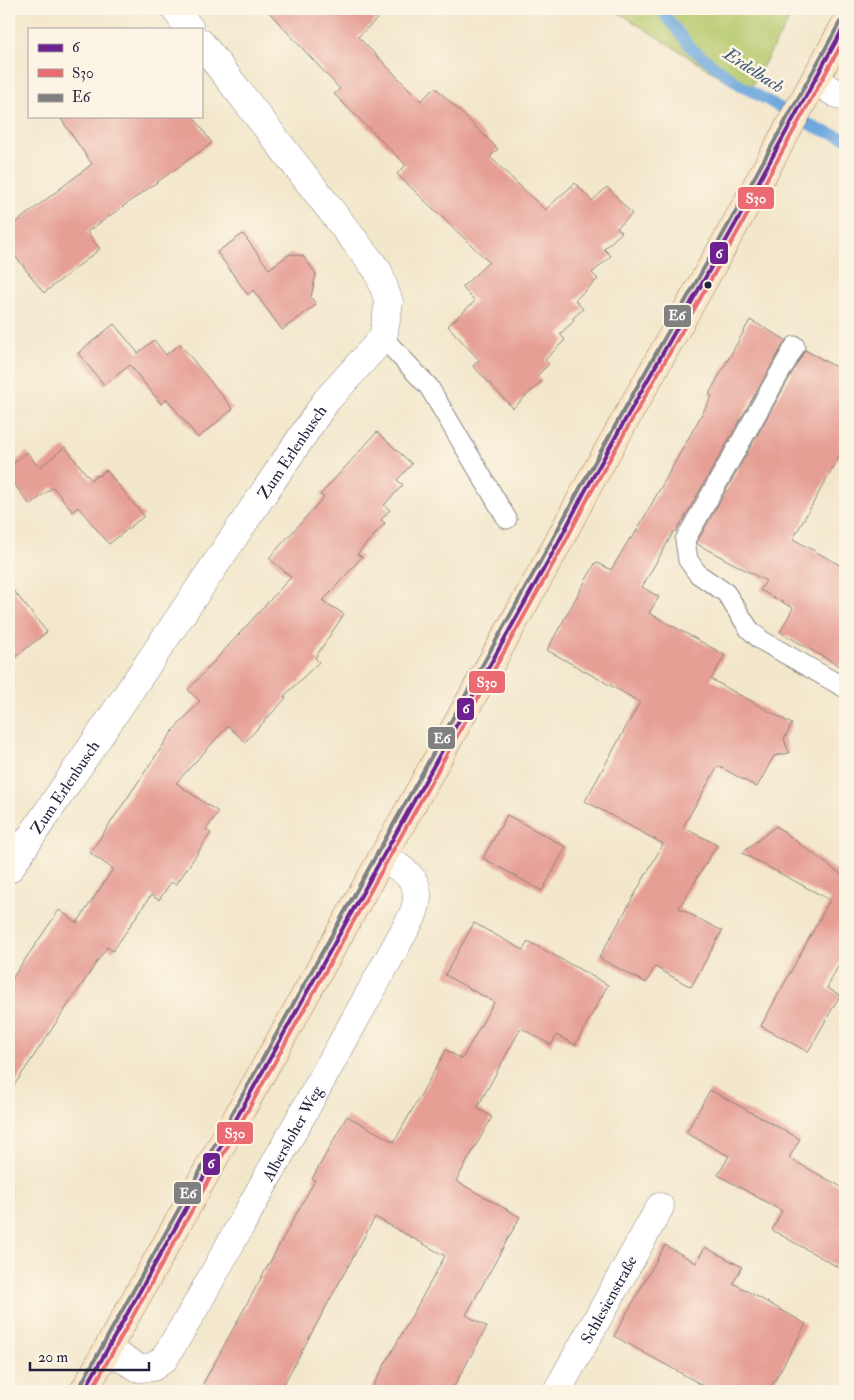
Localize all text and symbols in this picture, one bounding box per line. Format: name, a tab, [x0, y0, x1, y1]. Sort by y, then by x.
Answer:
legend	[28, 28, 202, 118]
text: 6	[72, 38, 81, 57]
water label: Erdelbach	[718, 42, 788, 98]
text: S30	[72, 64, 94, 83]
text: E6	[72, 88, 92, 107]
line badge: S30	[737, 186, 775, 210]
text: S30	[746, 190, 766, 207]
line badge: 6	[709, 241, 729, 265]
text: 6	[715, 245, 723, 262]
unlabelled marker	[703, 280, 713, 290]
line badge: E6	[663, 304, 692, 328]
text: E6	[668, 307, 687, 324]
street label: Zum Erlenbusch	[254, 401, 332, 503]
line badge: S30	[468, 670, 506, 694]
text: S30	[477, 674, 497, 691]
line badge: 6	[456, 697, 475, 721]
text: 6	[462, 700, 470, 717]
line badge: E6	[427, 726, 456, 750]
text: E6	[433, 730, 452, 747]
street label: Zum Erlenbusch	[27, 736, 104, 838]
street label: Albersloher Weg	[258, 1082, 328, 1185]
line badge: S30	[216, 1121, 254, 1145]
text: S30	[225, 1125, 245, 1142]
line badge: 6	[202, 1152, 221, 1176]
text: 6	[207, 1155, 215, 1172]
line badge: E6	[173, 1181, 202, 1205]
text: E6	[179, 1185, 198, 1202]
street label: Schlesienstraße	[577, 1252, 642, 1347]
scale bar	[30, 1340, 149, 1372]
text: 20 m	[38, 1348, 68, 1367]

